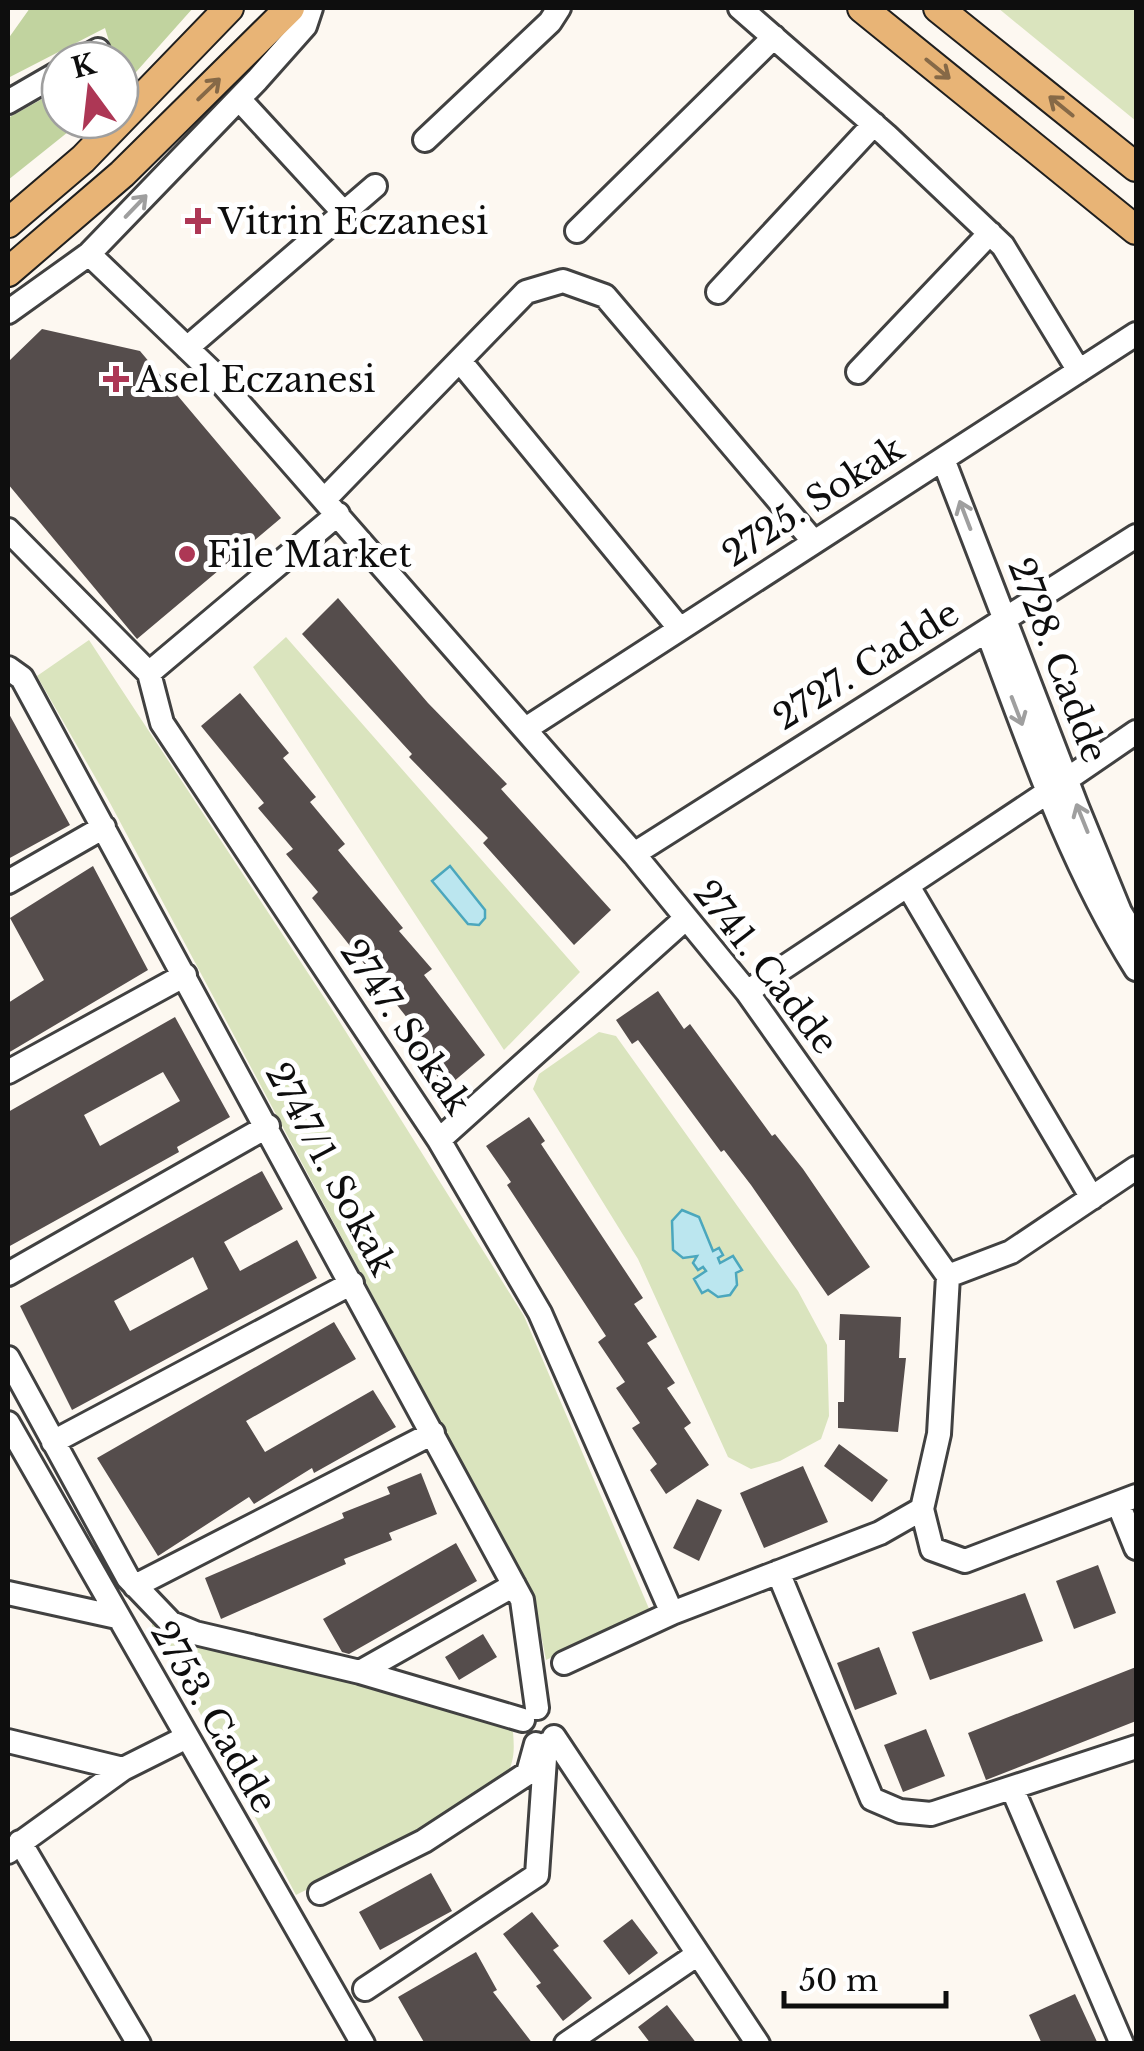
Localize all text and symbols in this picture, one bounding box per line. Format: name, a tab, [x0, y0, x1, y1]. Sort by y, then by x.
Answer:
north arrow	[40, 40, 140, 140]
text: K	[68, 46, 100, 86]
one-way arrow	[925, 58, 951, 80]
one-way arrow	[197, 77, 221, 101]
one-way arrow	[1048, 95, 1074, 117]
one-way arrow	[124, 194, 148, 218]
place label: Vitrin Eczanesi	[217, 200, 488, 243]
marker: Vitrin Eczanesi	[187, 210, 209, 232]
place label: Asel Eczanesi	[135, 358, 376, 401]
marker: Asel Eczanesi	[105, 368, 127, 390]
street label: 2725. Sokak	[714, 426, 912, 576]
one-way arrow	[955, 500, 973, 531]
place label: File Market	[207, 533, 412, 576]
marker: File Market	[176, 543, 198, 565]
street label: 2728. Cadde	[999, 551, 1117, 769]
street label: 2727. Cadde	[765, 591, 967, 739]
one-way arrow	[1010, 696, 1028, 726]
one-way arrow	[1071, 804, 1089, 834]
street label: 2741. Cadde	[685, 872, 847, 1062]
street label: 2747. Sokak	[332, 931, 480, 1123]
street label: 2747/1. Sokak	[257, 1055, 405, 1283]
street label: 2753. Cadde	[142, 1614, 286, 1820]
scale bar	[784, 1946, 946, 2008]
text: 50 m	[799, 1962, 878, 1999]

